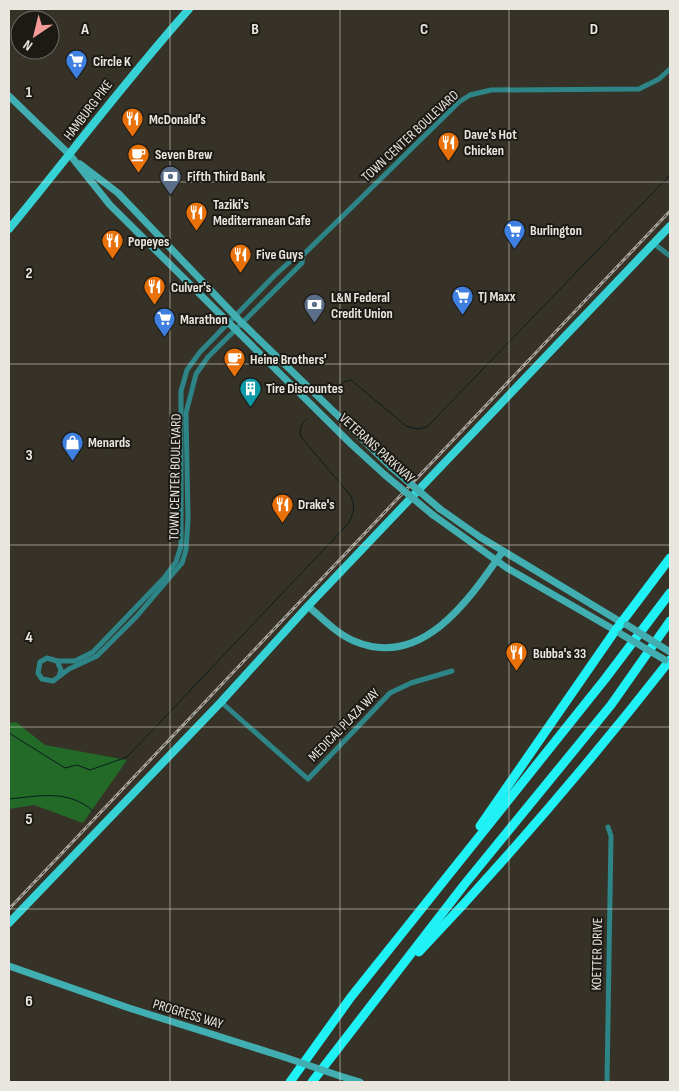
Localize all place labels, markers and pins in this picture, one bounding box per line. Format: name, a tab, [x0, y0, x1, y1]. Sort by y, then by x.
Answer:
supermarket icon: Circle K	[65, 49, 89, 80]
place label: Circle K	[93, 53, 131, 70]
restaurant icon: McDonald's	[121, 107, 145, 138]
place label: McDonald's	[149, 111, 206, 128]
place label: Dave's Hot Chicken	[464, 126, 517, 159]
restaurant icon: Dave's Hot Chicken	[436, 130, 460, 161]
cafe icon: Seven Brew	[127, 142, 151, 173]
place label: Seven Brew	[155, 146, 213, 163]
bank icon: Fifth Third Bank	[159, 164, 183, 195]
place label: Fifth Third Bank	[187, 168, 265, 185]
place label: Taziki's Mediterranean Cafe	[213, 196, 311, 229]
restaurant icon: Taziki's Mediterranean Cafe	[185, 200, 209, 231]
supermarket icon: Burlington	[502, 218, 526, 249]
place label: Burlington	[530, 222, 582, 239]
restaurant icon: Popeyes	[100, 229, 124, 260]
place label: Popeyes	[128, 233, 169, 250]
restaurant icon: Five Guys	[228, 242, 252, 273]
place label: Five Guys	[256, 246, 303, 263]
restaurant icon: Culver's	[143, 275, 167, 306]
place label: Culver's	[171, 279, 211, 296]
supermarket icon: TJ Maxx	[450, 284, 474, 315]
place label: TJ Maxx	[478, 288, 516, 305]
place label: L&N Federal Credit Union	[331, 289, 393, 322]
bank icon: L&N Federal Credit Union	[303, 293, 327, 324]
supermarket icon: Marathon	[152, 307, 176, 338]
place label: Marathon	[180, 311, 228, 328]
cafe icon: Heine Brothers'	[222, 347, 246, 378]
place label: Heine Brothers'	[250, 351, 327, 368]
building icon: Tire Discountes	[238, 376, 262, 407]
place label: Tire Discountes	[266, 380, 343, 397]
shop icon: Menards	[60, 430, 84, 461]
place label: Menards	[88, 434, 130, 451]
restaurant icon: Drake's	[270, 492, 294, 523]
place label: Drake's	[298, 496, 335, 513]
restaurant icon: Bubba's 33	[505, 641, 529, 672]
place label: Bubba's 33	[533, 645, 586, 662]

